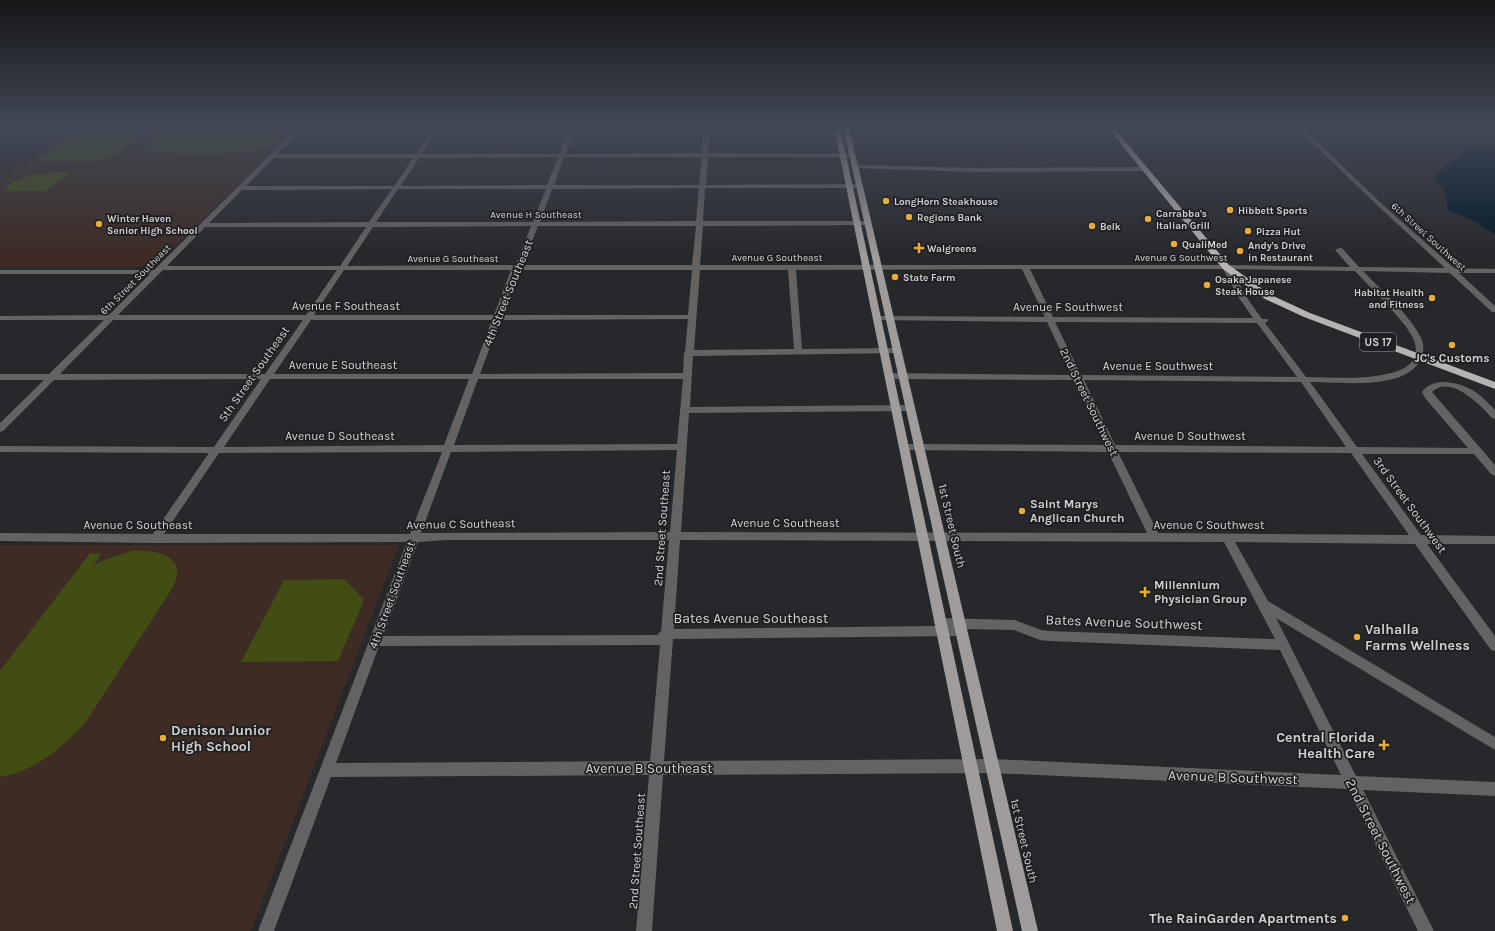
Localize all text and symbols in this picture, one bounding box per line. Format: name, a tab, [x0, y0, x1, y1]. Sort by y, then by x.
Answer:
marker: LongHorn Steakhouse	[881, 196, 891, 206]
place label: LongHorn Steakhouse	[894, 196, 998, 208]
street label: 6th Street Southwest	[1388, 200, 1468, 274]
marker: Hibbett Sports	[1225, 205, 1235, 215]
place label: Hibbett Sports	[1238, 205, 1308, 217]
place label: Carrabba's Italian Grill	[1156, 208, 1210, 232]
street label: Avenue H Southeast	[490, 209, 582, 221]
marker: Regions Bank	[904, 212, 914, 222]
place label: Regions Bank	[917, 212, 982, 224]
place label: Winter Haven Senior High School	[107, 213, 197, 237]
marker: Carrabba's Italian Grill	[1143, 214, 1153, 224]
marker: Winter Haven Senior High School	[94, 219, 104, 229]
marker: Belk	[1087, 221, 1097, 231]
place label: Belk	[1100, 221, 1121, 233]
marker: Pizza Hut	[1243, 226, 1253, 236]
place label: Pizza Hut	[1256, 226, 1301, 238]
street label: 4th Street Southeast	[480, 237, 536, 348]
marker: QualiMed	[1169, 239, 1179, 249]
place label: QualiMed	[1182, 239, 1228, 251]
place label: Andy's Drive in Restaurant	[1248, 240, 1313, 264]
street label: 6th Street Southeast	[98, 242, 174, 317]
marker: Walgreens	[914, 243, 924, 253]
place label: Walgreens	[927, 243, 977, 255]
marker: Andy's Drive in Restaurant	[1235, 246, 1245, 256]
street label: Avenue G Southeast	[731, 252, 823, 264]
street label: Avenue G Southwest	[1135, 252, 1228, 264]
street label: Avenue G Southeast	[407, 253, 499, 265]
marker: State Farm	[890, 272, 900, 282]
place label: State Farm	[903, 272, 955, 284]
place label: Osaka Japanese Steak House	[1215, 274, 1292, 298]
marker: Osaka Japanese Steak House	[1202, 280, 1212, 290]
place label: Habitat Health and Fitness	[1354, 287, 1424, 311]
marker: Habitat Health and Fitness	[1427, 293, 1437, 303]
street label: Avenue F Southeast	[292, 299, 400, 313]
street label: Avenue F Southwest	[1013, 300, 1123, 314]
street label: 5th Street Southeast	[216, 323, 293, 425]
road number: US 17	[1360, 333, 1396, 351]
marker: JC's Customs	[1447, 340, 1457, 350]
street label: 2nd Street Southwest	[1057, 346, 1121, 459]
place label: JC's Customs	[1414, 351, 1490, 365]
street label: Avenue E Southeast	[289, 358, 398, 372]
street label: Avenue E Southwest	[1103, 359, 1214, 373]
street label: Avenue D Southeast	[285, 429, 395, 443]
street label: Avenue D Southwest	[1134, 429, 1246, 443]
street label: 3rd Street Southwest	[1370, 454, 1450, 556]
street label: 2nd Street Southeast	[651, 469, 673, 587]
street label: 1st Street South	[935, 482, 969, 570]
place label: Saint Marys Anglican Church	[1030, 497, 1125, 525]
marker: Saint Marys Anglican Church	[1017, 506, 1027, 516]
street label: Avenue C Southeast	[406, 516, 516, 532]
street label: Avenue C Southeast	[731, 516, 840, 530]
street label: Avenue C Southeast	[84, 518, 193, 532]
street label: Avenue C Southwest	[1153, 518, 1265, 532]
street label: 4th Street Southeast	[366, 539, 418, 651]
place label: Millennium Physician Group	[1154, 578, 1247, 606]
marker: Millennium Physician Group	[1139, 586, 1151, 598]
street label: Bates Avenue Southeast	[674, 610, 828, 627]
street label: Bates Avenue Southwest	[1045, 611, 1203, 634]
place label: Valhalla Farms Wellness	[1365, 621, 1470, 654]
marker: Valhalla Farms Wellness	[1352, 632, 1362, 642]
place label: Denison Junior High School	[171, 722, 271, 755]
place label: Central Florida Health Care	[1276, 729, 1375, 762]
marker: Denison Junior High School	[158, 733, 168, 743]
marker: Central Florida Health Care	[1378, 739, 1390, 751]
street label: Avenue B Southeast	[585, 760, 713, 777]
street label: Avenue B Southwest	[1168, 767, 1298, 788]
street label: 2nd Street Southwest	[1342, 776, 1419, 907]
street label: 2nd Street Southeast	[626, 792, 648, 910]
street label: 1st Street South	[1007, 797, 1041, 885]
place label: The RainGarden Apartments	[1149, 910, 1337, 927]
marker: The RainGarden Apartments	[1340, 913, 1350, 923]

